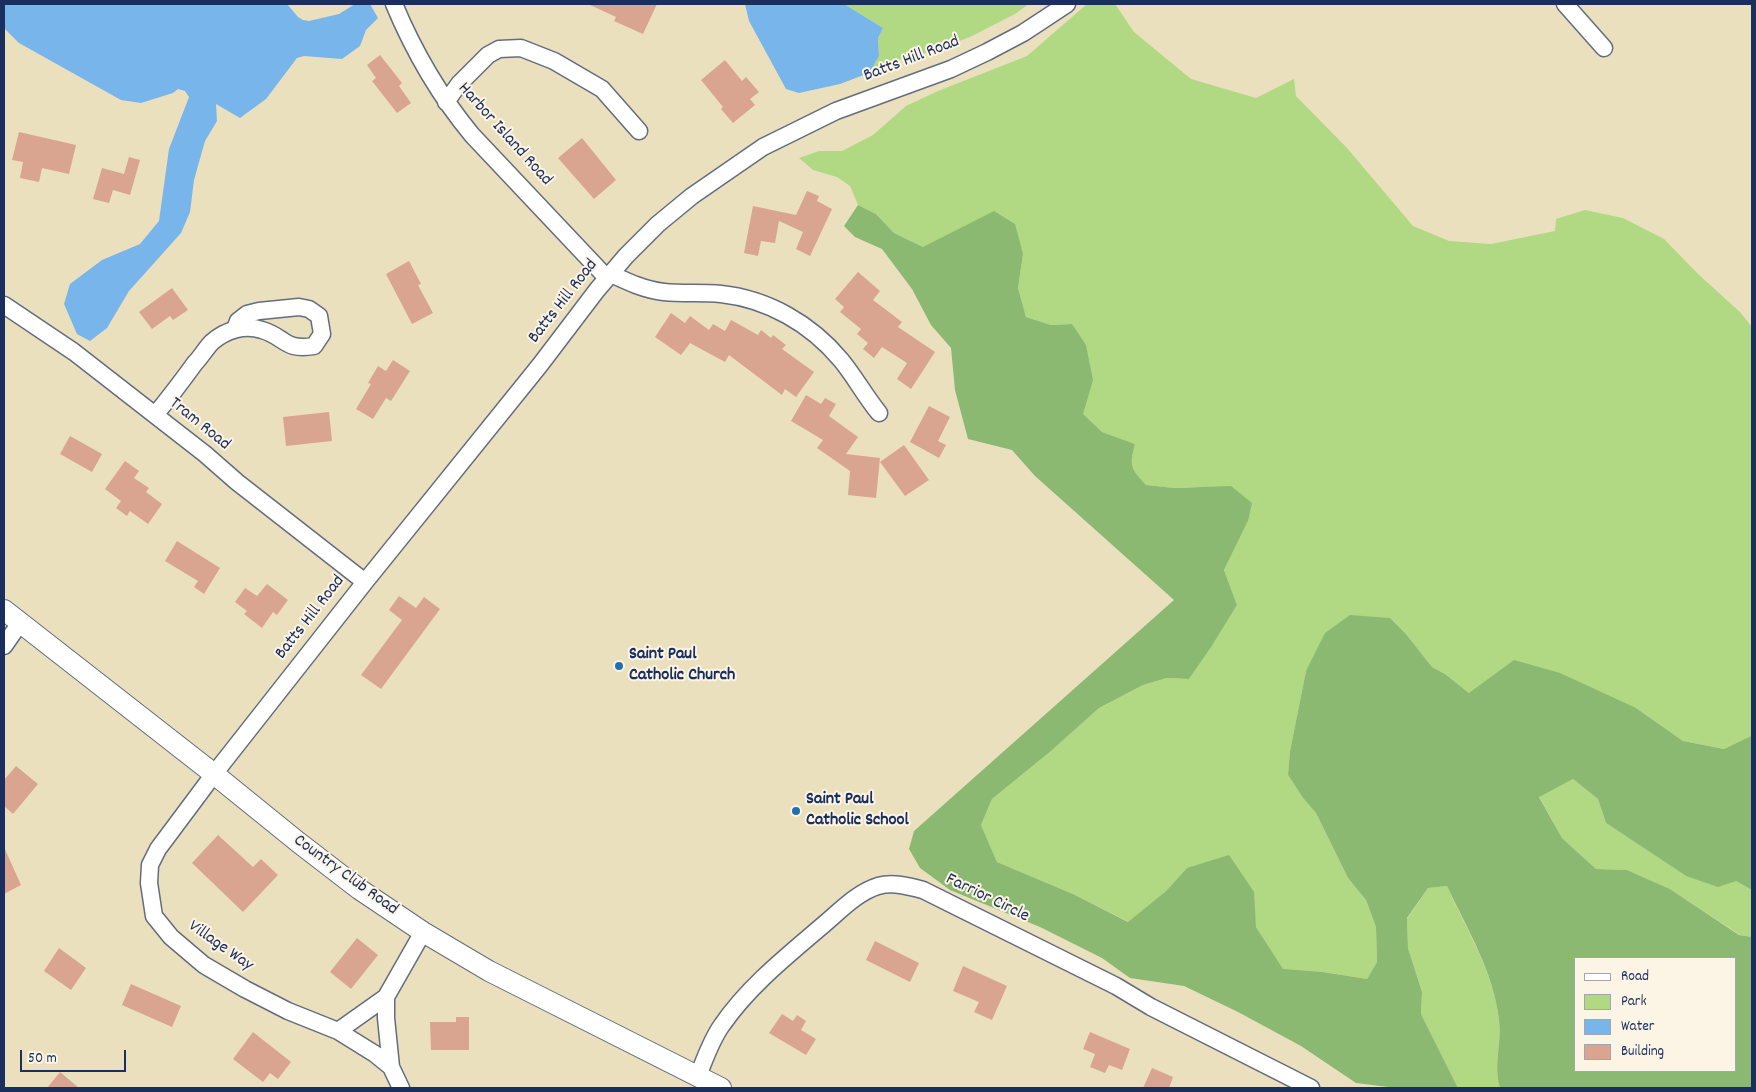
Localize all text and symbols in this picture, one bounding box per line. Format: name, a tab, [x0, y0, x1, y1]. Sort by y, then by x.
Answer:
street label: Batts Hill Road	[861, 32, 963, 88]
street label: Harbor Island Road	[452, 79, 556, 191]
street label: Batts Hill Road	[524, 256, 604, 348]
street label: Tram Road	[164, 394, 234, 456]
street label: Batts Hill Road	[271, 572, 351, 664]
place label: Saint Paul Catholic Church	[629, 645, 735, 688]
marker: Saint Paul Catholic Church	[613, 660, 625, 672]
place label: Saint Paul Catholic School	[806, 790, 909, 832]
marker: Saint Paul Catholic School	[790, 805, 802, 817]
street label: Country Club Road	[288, 831, 402, 921]
street label: Farrior Circle	[942, 870, 1032, 928]
street label: Village Way	[183, 917, 257, 977]
legend	[1574, 957, 1736, 1072]
text: Road	[1621, 966, 1649, 988]
text: Park	[1621, 991, 1647, 1013]
text: Water	[1621, 1016, 1654, 1038]
scale bar	[22, 1040, 129, 1072]
text: Building	[1621, 1041, 1664, 1063]
text: 50 m	[28, 1048, 57, 1070]

